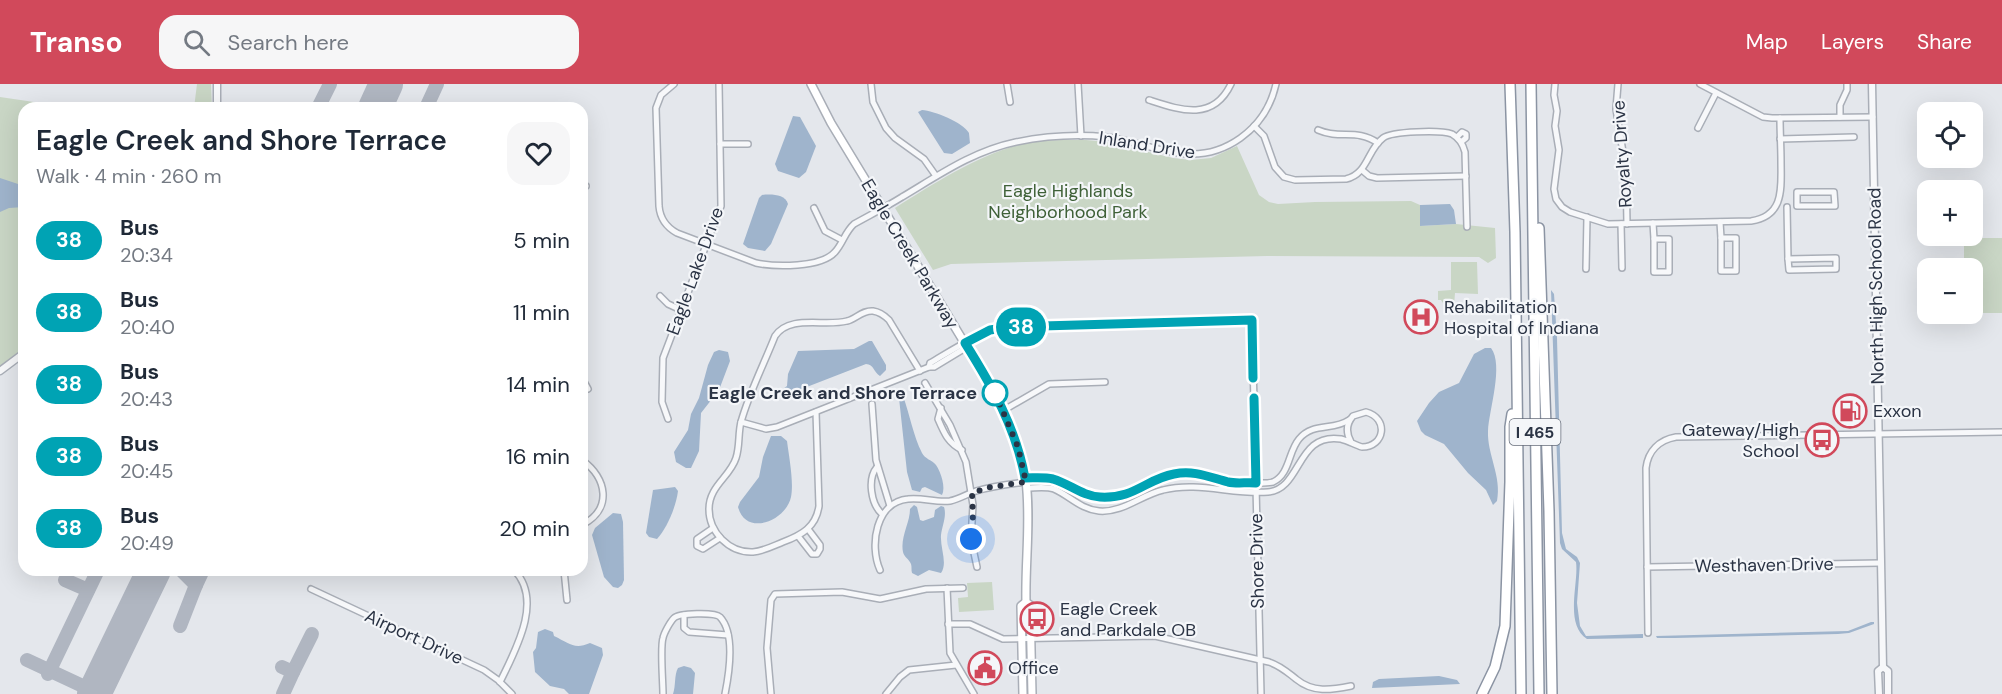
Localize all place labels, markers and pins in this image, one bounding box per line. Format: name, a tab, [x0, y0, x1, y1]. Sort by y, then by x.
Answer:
place label: Rehabilitation Hospital of Indiana	[1444, 295, 1599, 340]
hospital icon: Rehabilitation Hospital of Indiana	[1403, 299, 1439, 335]
marker: Eagle Creek and Shore Terrace	[982, 380, 1008, 406]
place label: Eagle Creek and Shore Terrace	[709, 381, 977, 405]
fuel station icon: Exxon	[1832, 393, 1868, 429]
place label: Exxon	[1873, 399, 1922, 423]
place label: Gateway/High School	[1682, 418, 1799, 463]
bus stop icon: Gateway/High School	[1804, 422, 1840, 458]
place label: Eagle Creek and Parkdale OB	[1060, 597, 1196, 642]
bus stop icon: Eagle Creek and Parkdale OB	[1019, 601, 1055, 637]
public building icon: Office	[967, 650, 1003, 686]
place label: Office	[1008, 656, 1059, 680]

